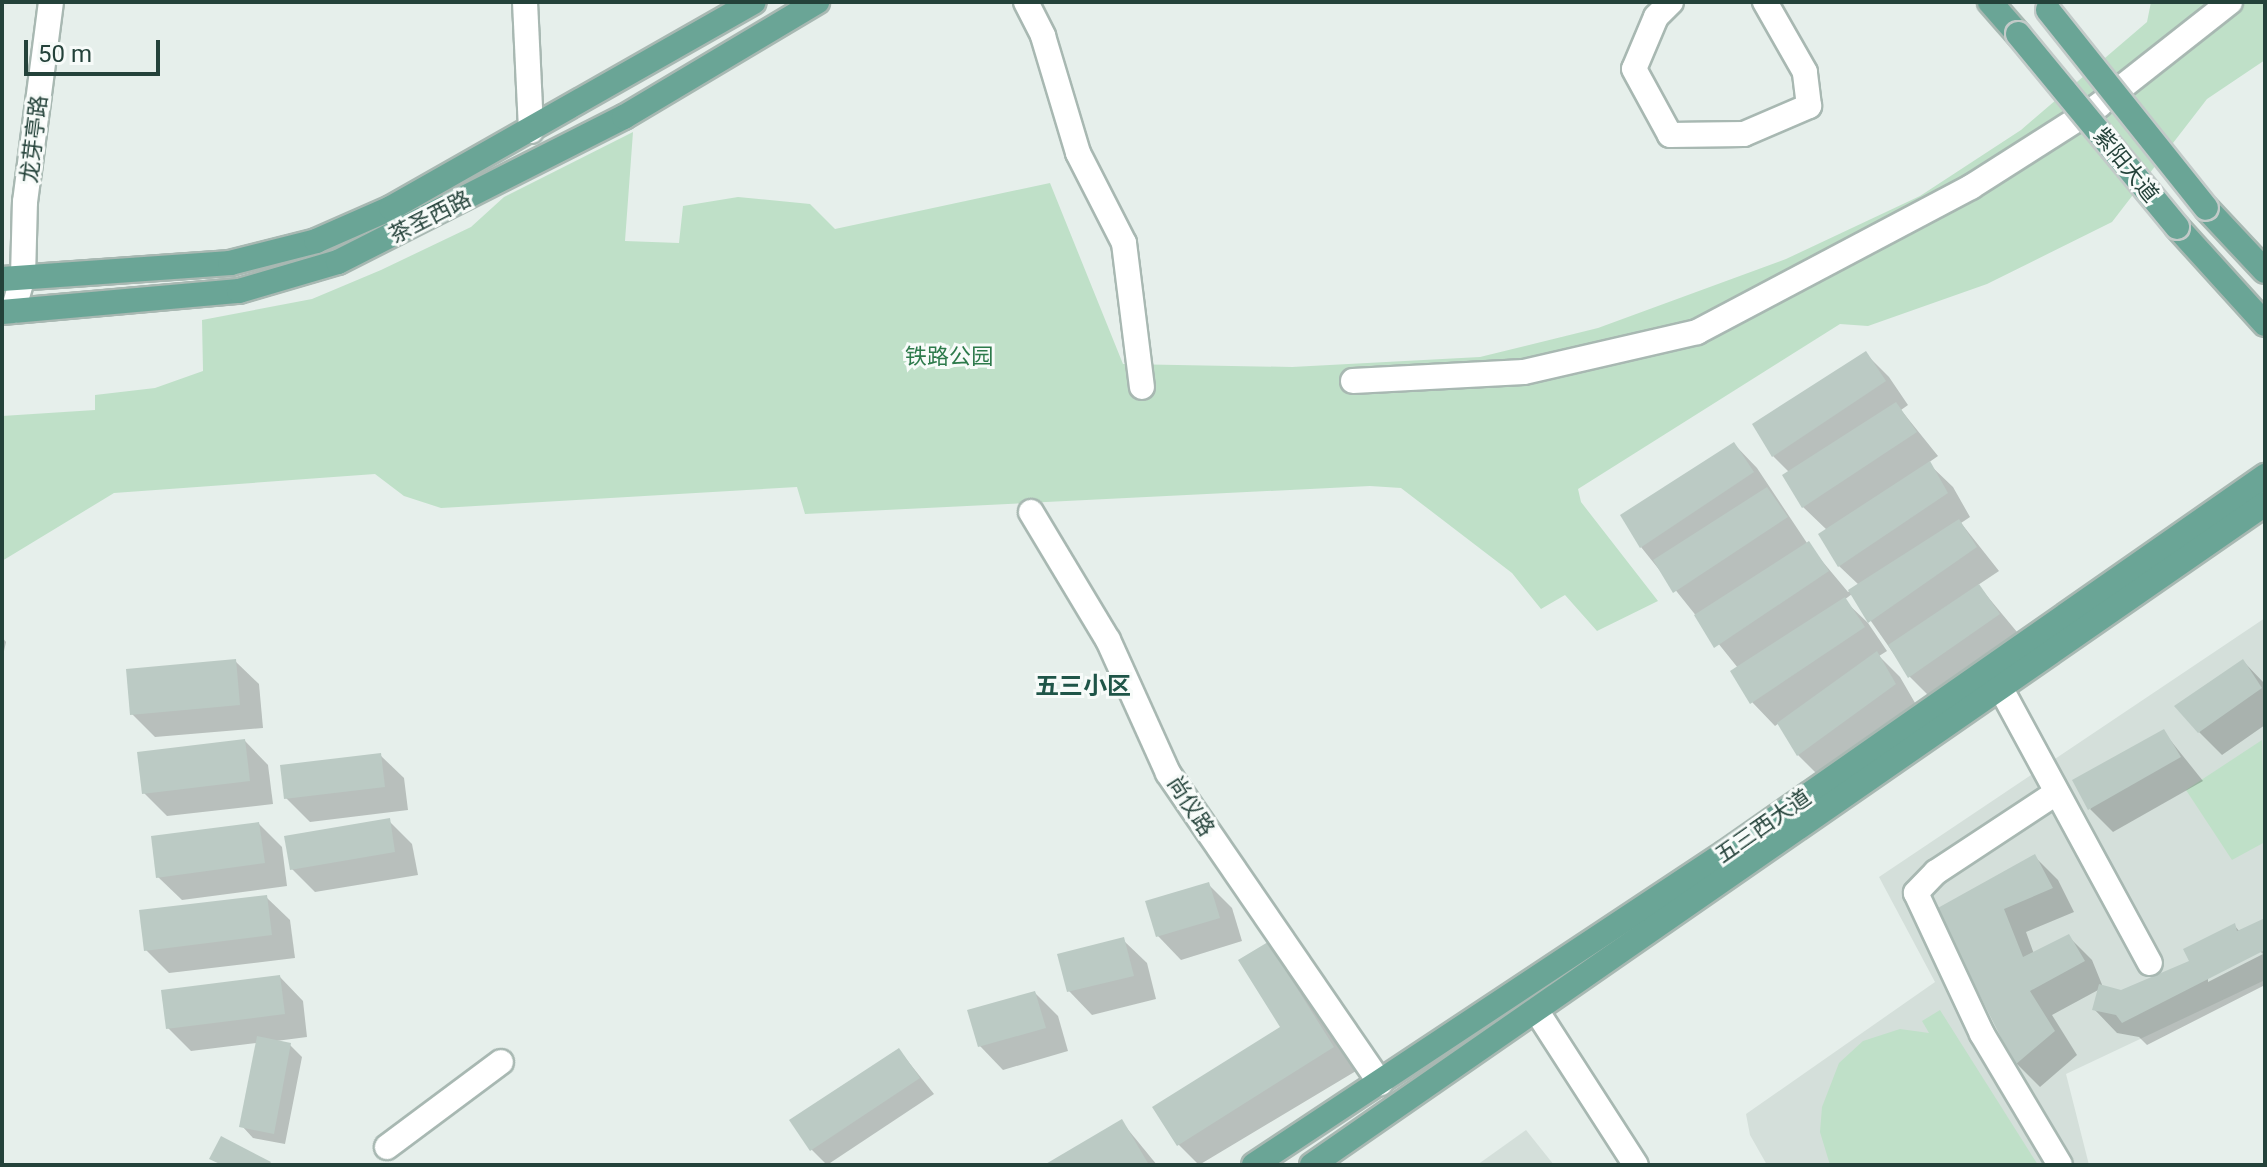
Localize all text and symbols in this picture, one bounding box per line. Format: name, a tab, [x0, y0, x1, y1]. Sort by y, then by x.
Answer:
scale bar	[28, 24, 164, 74]
text: 50 m	[38, 40, 92, 68]
street label: 龙芽亭路	[16, 94, 52, 184]
street label: 紫阳大道	[2088, 122, 2164, 208]
street label: 茶圣西路	[385, 185, 475, 249]
park label: 铁路公园	[905, 344, 993, 370]
district label: 五三小区	[1035, 673, 1131, 701]
street label: 尚仪路	[1162, 771, 1220, 841]
street label: 五三西大道	[1710, 784, 1816, 868]

